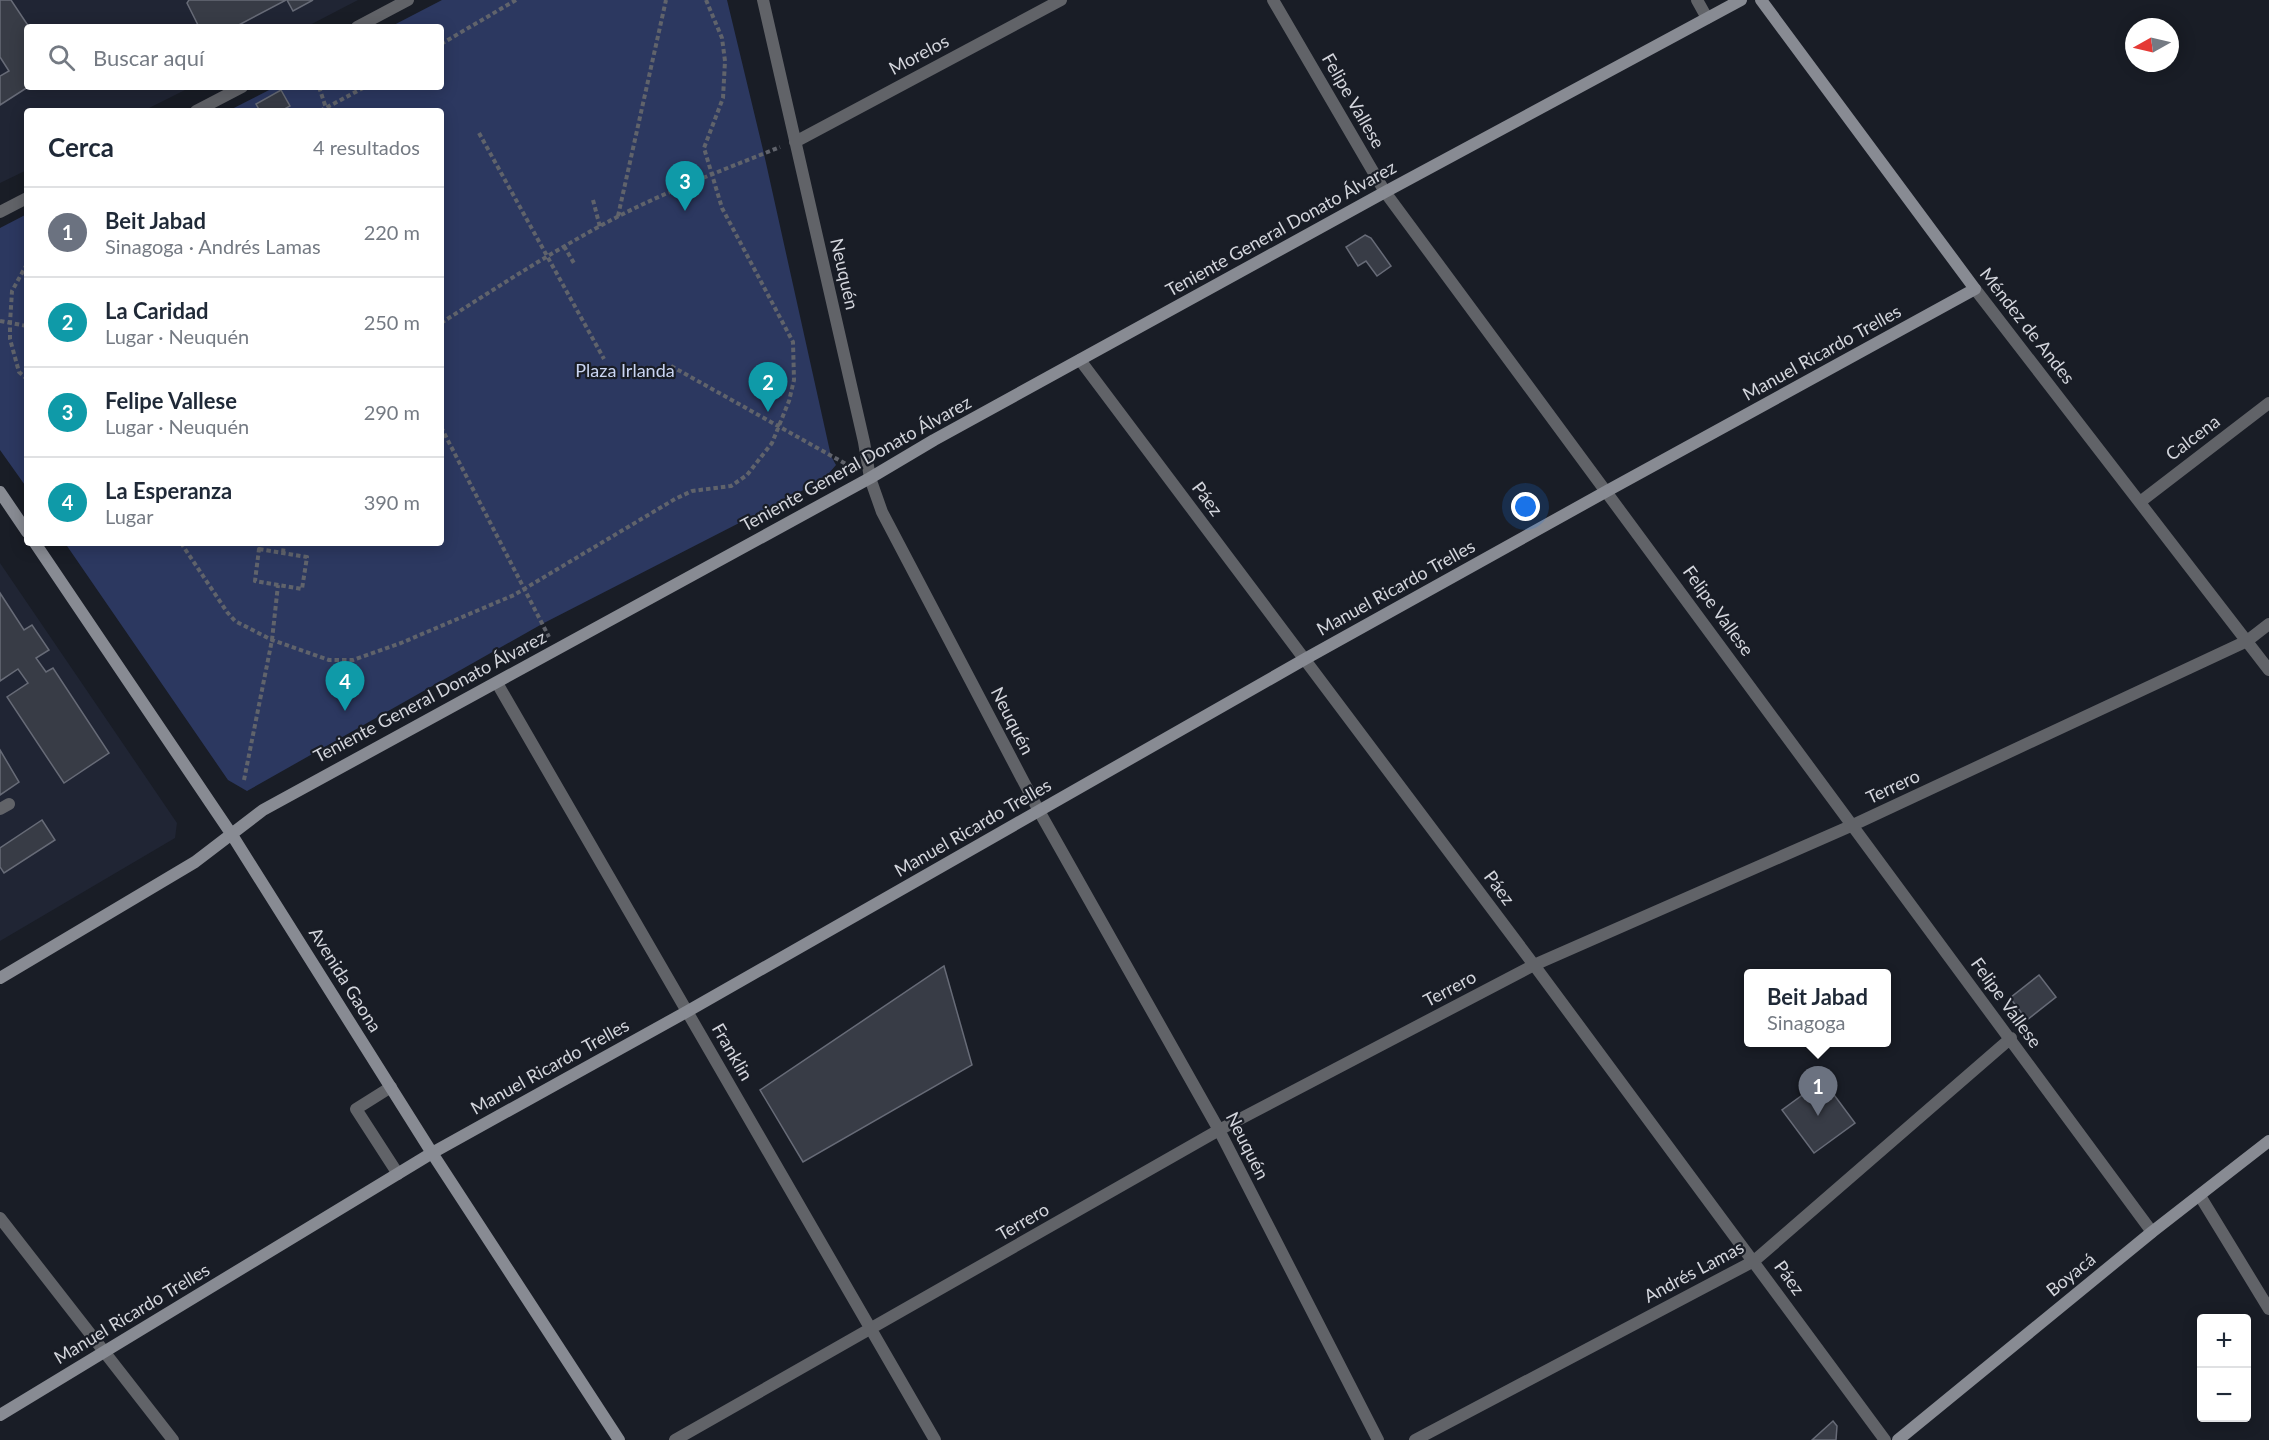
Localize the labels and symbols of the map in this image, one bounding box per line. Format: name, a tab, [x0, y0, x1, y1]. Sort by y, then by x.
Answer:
north arrow	[2125, 18, 2179, 72]
street label: Morelos	[885, 29, 952, 79]
street label: Felipe Vallese	[1318, 49, 1390, 152]
street label: Teniente General Donato Álvarez	[1161, 155, 1400, 301]
pin: 3	[666, 162, 704, 211]
street label: Neuquén	[826, 236, 864, 312]
street label: Méndez de Andes	[1976, 263, 2080, 388]
street label: Manuel Ricardo Trelles	[1739, 299, 1905, 405]
park label: Plaza Irlanda	[575, 359, 675, 381]
pin: 2	[748, 362, 788, 412]
street label: Teniente General Donato Álvarez	[736, 390, 975, 536]
street label: Calcena	[2161, 410, 2224, 465]
street label: Páez	[1188, 477, 1228, 520]
your location	[1511, 492, 1540, 521]
street label: Manuel Ricardo Trelles	[1313, 534, 1479, 640]
street label: Felipe Vallese	[1679, 561, 1759, 660]
street label: Teniente General Donato Álvarez	[310, 625, 550, 767]
pin: 4	[326, 662, 364, 711]
street label: Neuquén	[987, 683, 1039, 758]
street label: Terrero	[1862, 764, 1923, 808]
street label: Manuel Ricardo Trelles	[890, 773, 1055, 881]
street label: Páez	[1480, 866, 1520, 909]
street label: Avenida Gaona	[305, 923, 387, 1036]
street label: Felipe Vallese	[1967, 953, 2047, 1052]
street label: Terrero	[1419, 965, 1480, 1011]
street label: Manuel Ricardo Trelles	[467, 1013, 633, 1119]
street label: Franklin	[708, 1019, 758, 1084]
pin: 1	[1798, 1066, 1838, 1116]
street label: Neuquén	[1222, 1108, 1274, 1183]
street label: Terrero	[993, 1197, 1052, 1245]
street label: Andrés Lamas	[1640, 1235, 1747, 1307]
street label: Boyacá	[2041, 1248, 2099, 1301]
street label: Páez	[1770, 1256, 1810, 1299]
street label: Manuel Ricardo Trelles	[50, 1258, 213, 1368]

